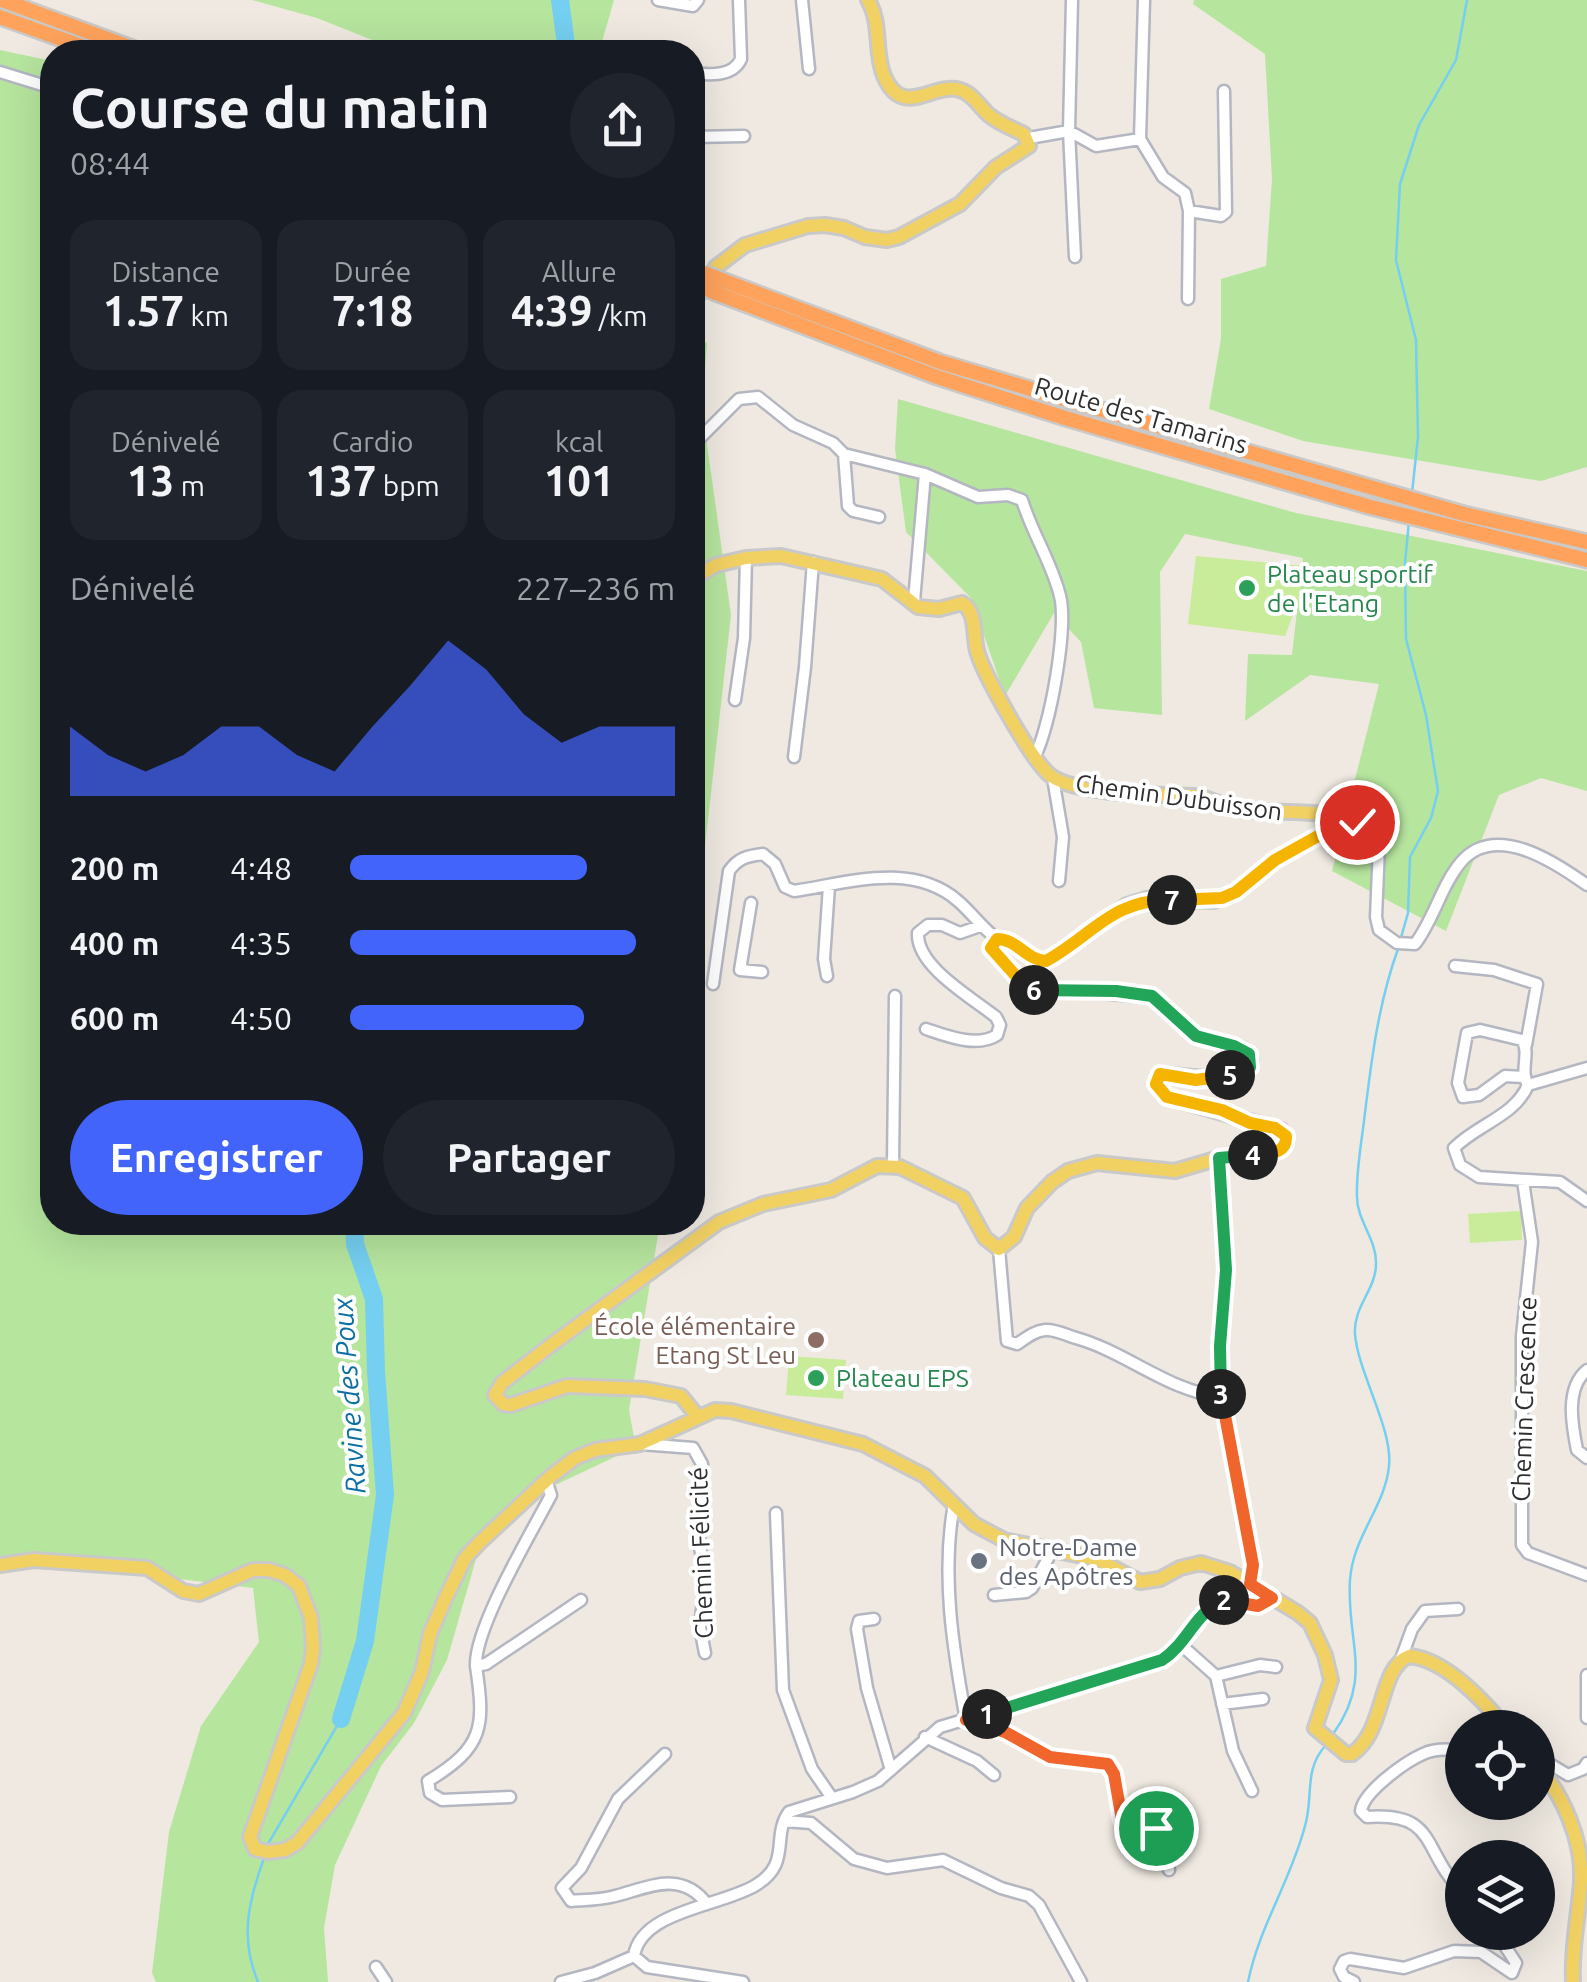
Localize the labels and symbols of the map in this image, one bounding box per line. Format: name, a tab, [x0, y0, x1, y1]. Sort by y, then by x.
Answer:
street label: Route des Tamarins	[1032, 371, 1250, 459]
place label: Plateau sportif de l'Etang	[1267, 560, 1433, 617]
marker: Plateau sportif de l'Etang	[1236, 577, 1258, 599]
street label: Chemin Dubuisson	[1074, 769, 1284, 825]
pin	[1315, 780, 1400, 865]
pin: 7	[1147, 875, 1197, 925]
pin: 6	[1009, 965, 1059, 1015]
pin: 5	[1205, 1050, 1255, 1100]
pin: 4	[1228, 1130, 1278, 1180]
water label: Ravine des Poux	[326, 1296, 371, 1495]
street label: Chemin Crescence	[1506, 1296, 1542, 1502]
place label: École élémentaire Etang St Leu	[594, 1312, 796, 1369]
marker: École élémentaire Etang St Leu	[805, 1329, 827, 1351]
place label: Plateau EPS	[836, 1364, 969, 1392]
marker: Plateau EPS	[805, 1367, 827, 1389]
pin: 3	[1196, 1369, 1246, 1419]
street label: Chemin Félicité	[684, 1467, 718, 1639]
place label: Notre-Dame des Apôtres	[999, 1533, 1138, 1590]
marker: Notre-Dame des Apôtres	[968, 1550, 990, 1572]
pin: 2	[1199, 1575, 1249, 1625]
pin: 1	[962, 1689, 1012, 1739]
pin	[1114, 1786, 1199, 1871]

